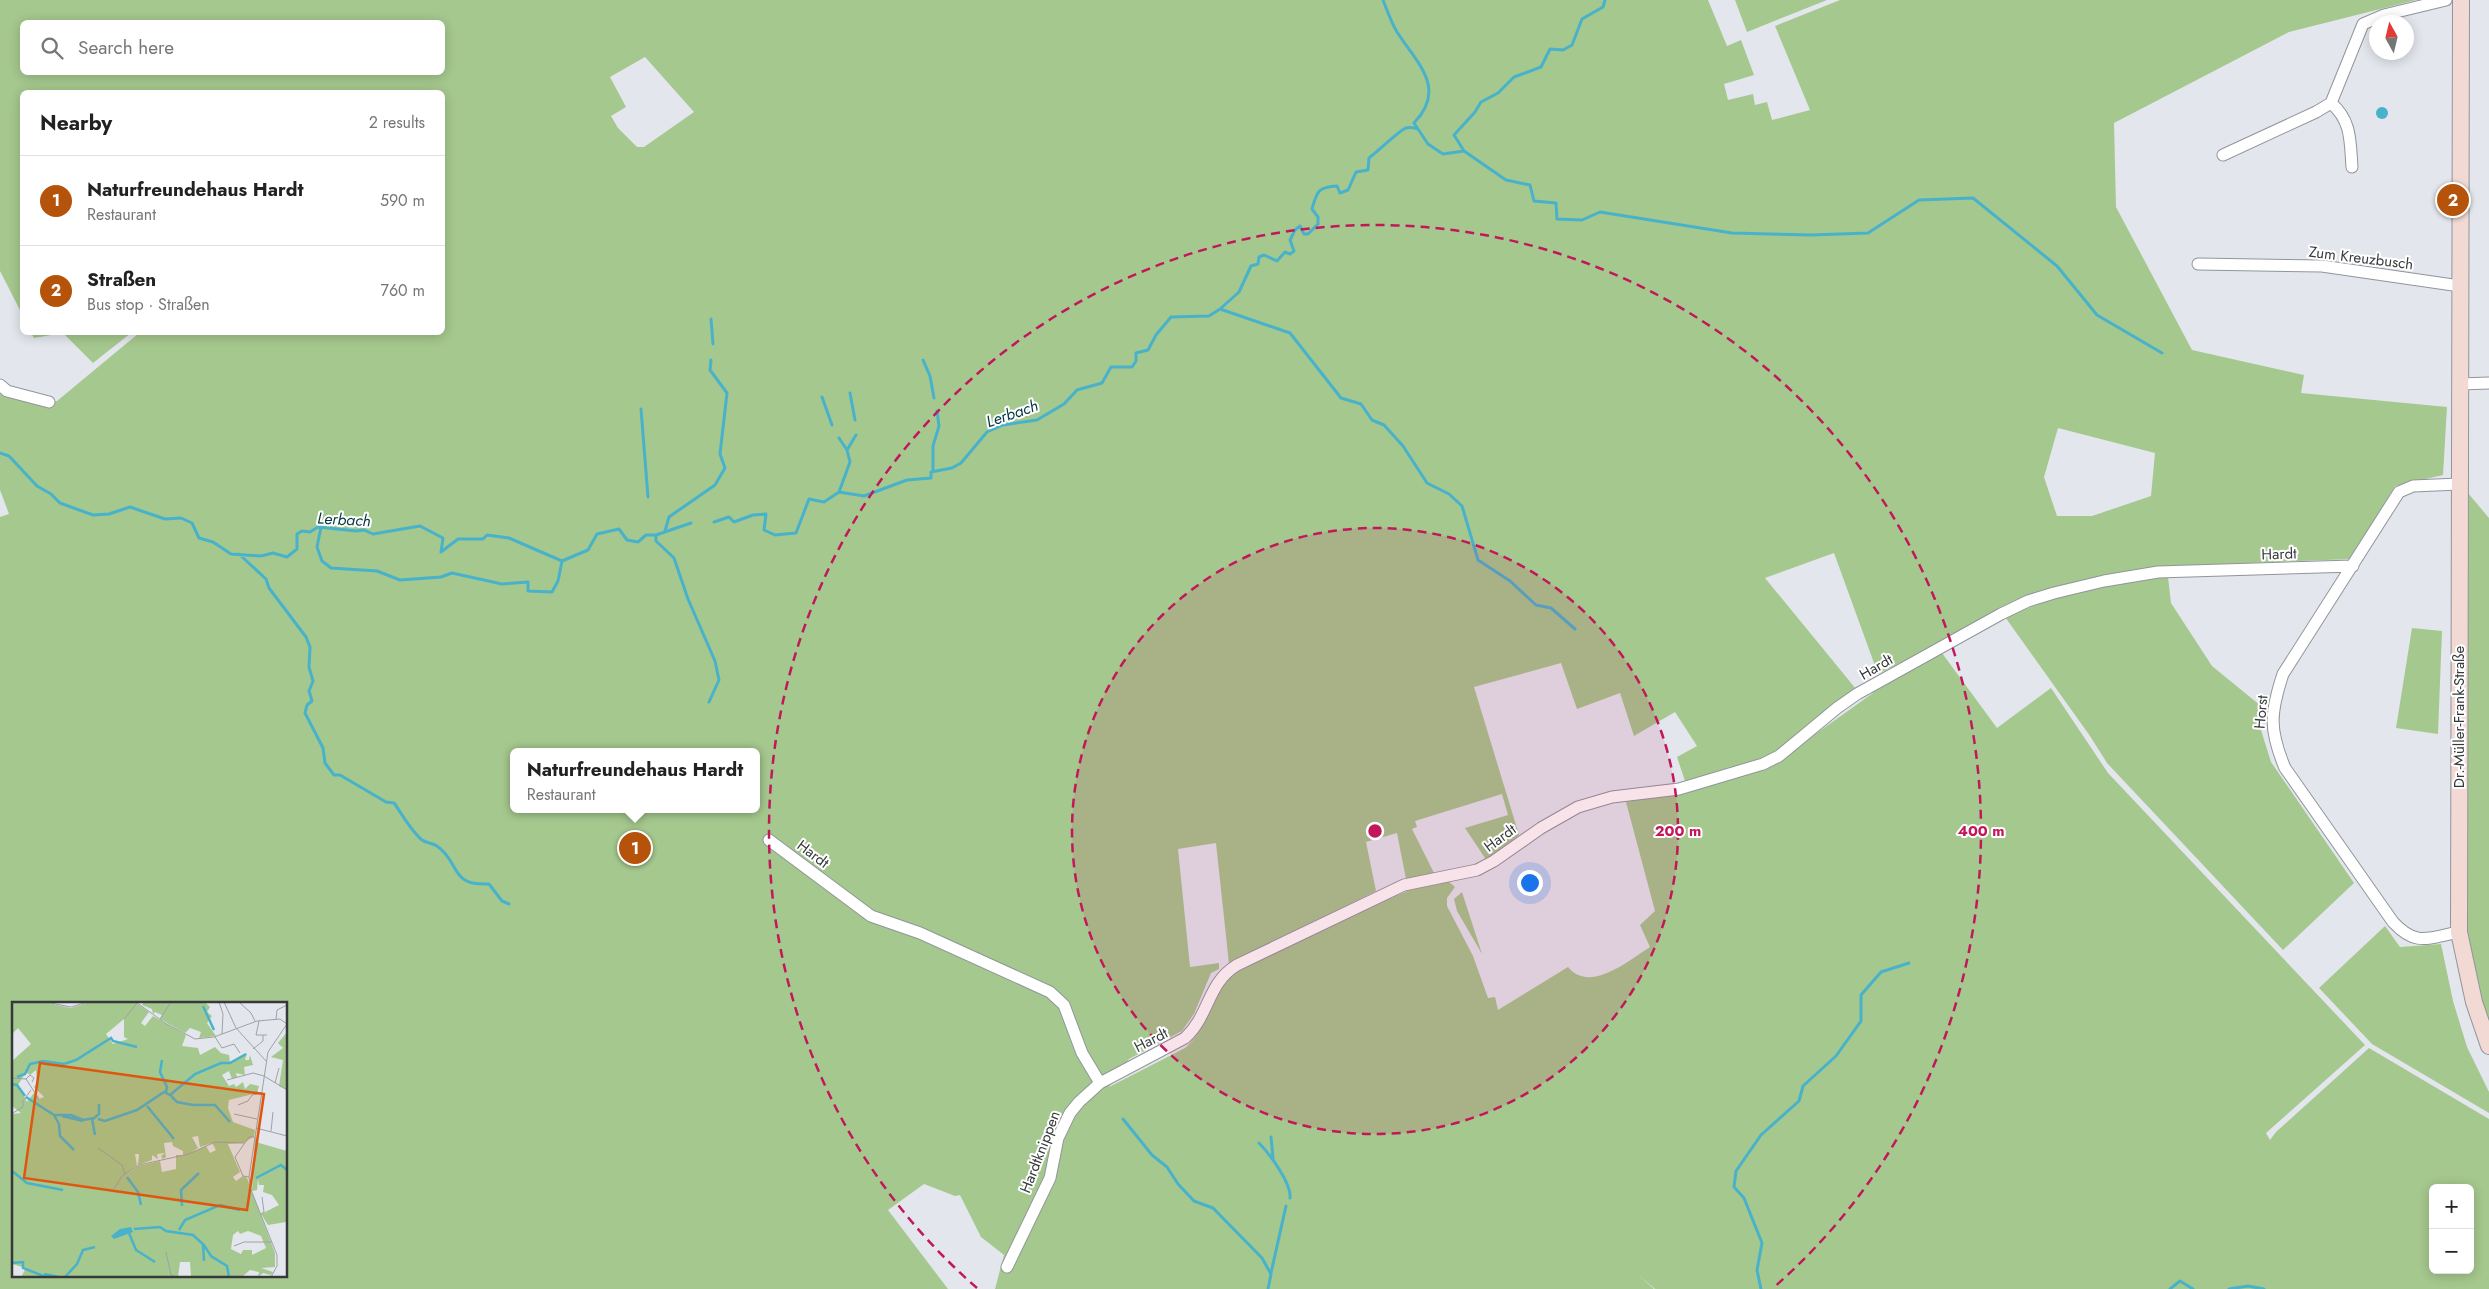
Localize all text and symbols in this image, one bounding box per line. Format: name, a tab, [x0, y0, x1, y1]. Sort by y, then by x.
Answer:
north arrow	[2369, 15, 2414, 60]
search box	[20, 20, 445, 75]
icon: search	[38, 34, 66, 62]
text: Search here	[78, 34, 174, 61]
text: Nearby	[40, 108, 112, 138]
text: 2 results	[369, 111, 425, 134]
text: Naturfreundehaus Hardt	[87, 176, 304, 203]
pin: 2	[2437, 181, 2469, 219]
text: 1	[52, 189, 60, 212]
text: 590 m	[380, 189, 425, 212]
text: Restaurant	[87, 203, 156, 226]
street label: Zum Kreuzbusch	[2307, 241, 2415, 275]
text: Straßen	[87, 266, 156, 293]
text: 2	[51, 279, 61, 302]
text: 760 m	[381, 279, 425, 302]
text: Bus stop · Straßen	[87, 293, 210, 316]
water label: Lerbach	[983, 394, 1041, 433]
water label: Lerbach	[317, 507, 371, 532]
street label: Hardt	[2261, 542, 2297, 566]
street label: Dr.-Müller-Frank-Straße	[2448, 645, 2470, 788]
street label: Hardt	[1855, 648, 1897, 685]
street label: Horst	[2249, 694, 2273, 730]
popup	[510, 748, 760, 813]
text: Naturfreundehaus Hardt	[527, 756, 743, 783]
text: Restaurant	[527, 783, 596, 806]
street label: Hardt	[1479, 819, 1521, 857]
text: 200 m	[1655, 820, 1701, 842]
text: 400 m	[1957, 820, 2005, 842]
centre of rings	[1366, 822, 1384, 840]
pin: 1	[619, 829, 651, 867]
street label: Hardt	[792, 835, 834, 874]
your location	[1517, 870, 1543, 896]
inset map	[12, 1002, 288, 1276]
street label: Hardt	[1130, 1022, 1172, 1058]
street label: Hardtknippen	[1014, 1108, 1066, 1196]
map controls	[2429, 1184, 2474, 1274]
button: +	[2429, 1184, 2474, 1229]
button: −	[2429, 1229, 2474, 1274]

